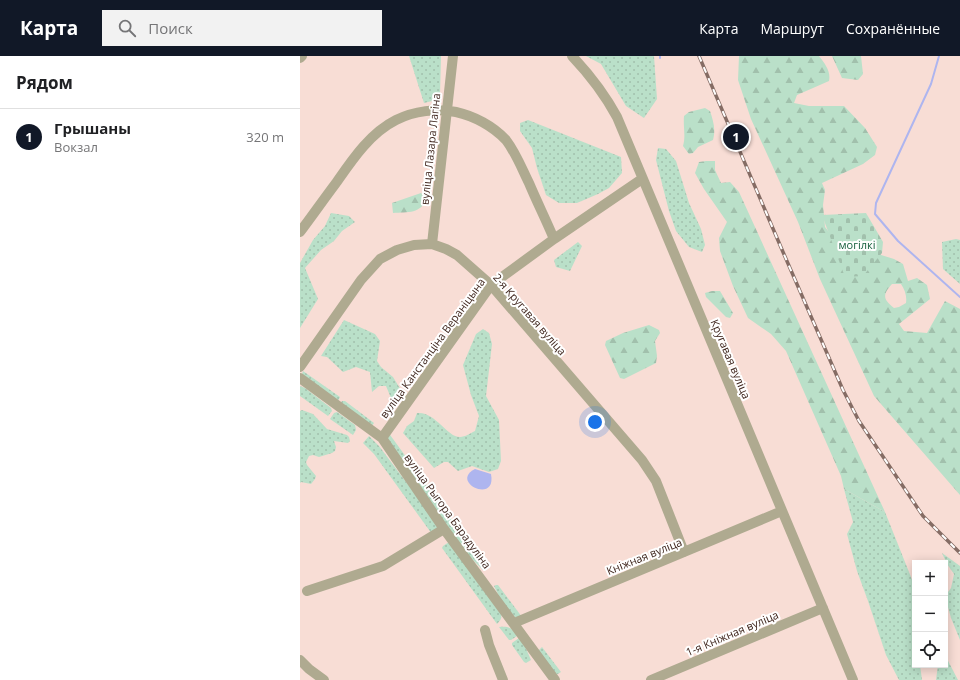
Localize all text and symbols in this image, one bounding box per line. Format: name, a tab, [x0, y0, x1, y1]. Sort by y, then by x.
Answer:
search box	[102, 10, 382, 46]
text: Карта	[20, 15, 78, 41]
icon: search	[116, 17, 138, 39]
text: Поиск	[148, 18, 193, 38]
text: Карта	[699, 19, 738, 38]
text: Маршрут	[760, 19, 824, 38]
text: Сохранённые	[846, 19, 940, 38]
text: Рядом	[16, 71, 73, 94]
street label: вуліца Лазара Лагіна	[417, 92, 443, 206]
text: Грышаны	[54, 118, 131, 138]
pin: 1	[723, 122, 749, 152]
text: 1	[25, 128, 33, 146]
text: 320 m	[246, 128, 284, 146]
text: Вокзал	[54, 138, 98, 156]
park label: могілкі	[839, 237, 875, 252]
street label: 2-я Кругавая вуліца	[490, 270, 570, 358]
street label: вуліца Канстанціна Вераніцына	[376, 275, 488, 421]
street label: Кругавая вуліца	[707, 317, 755, 401]
your location	[585, 412, 605, 432]
street label: вуліца Рыгора Барадуліна	[401, 451, 495, 571]
street label: Кніжная вуліца	[604, 534, 684, 578]
map controls	[912, 560, 948, 668]
button: +	[912, 560, 948, 596]
button: −	[912, 596, 948, 632]
street label: 1-я Кніжная вуліца	[683, 607, 781, 659]
button: locate	[912, 632, 948, 668]

